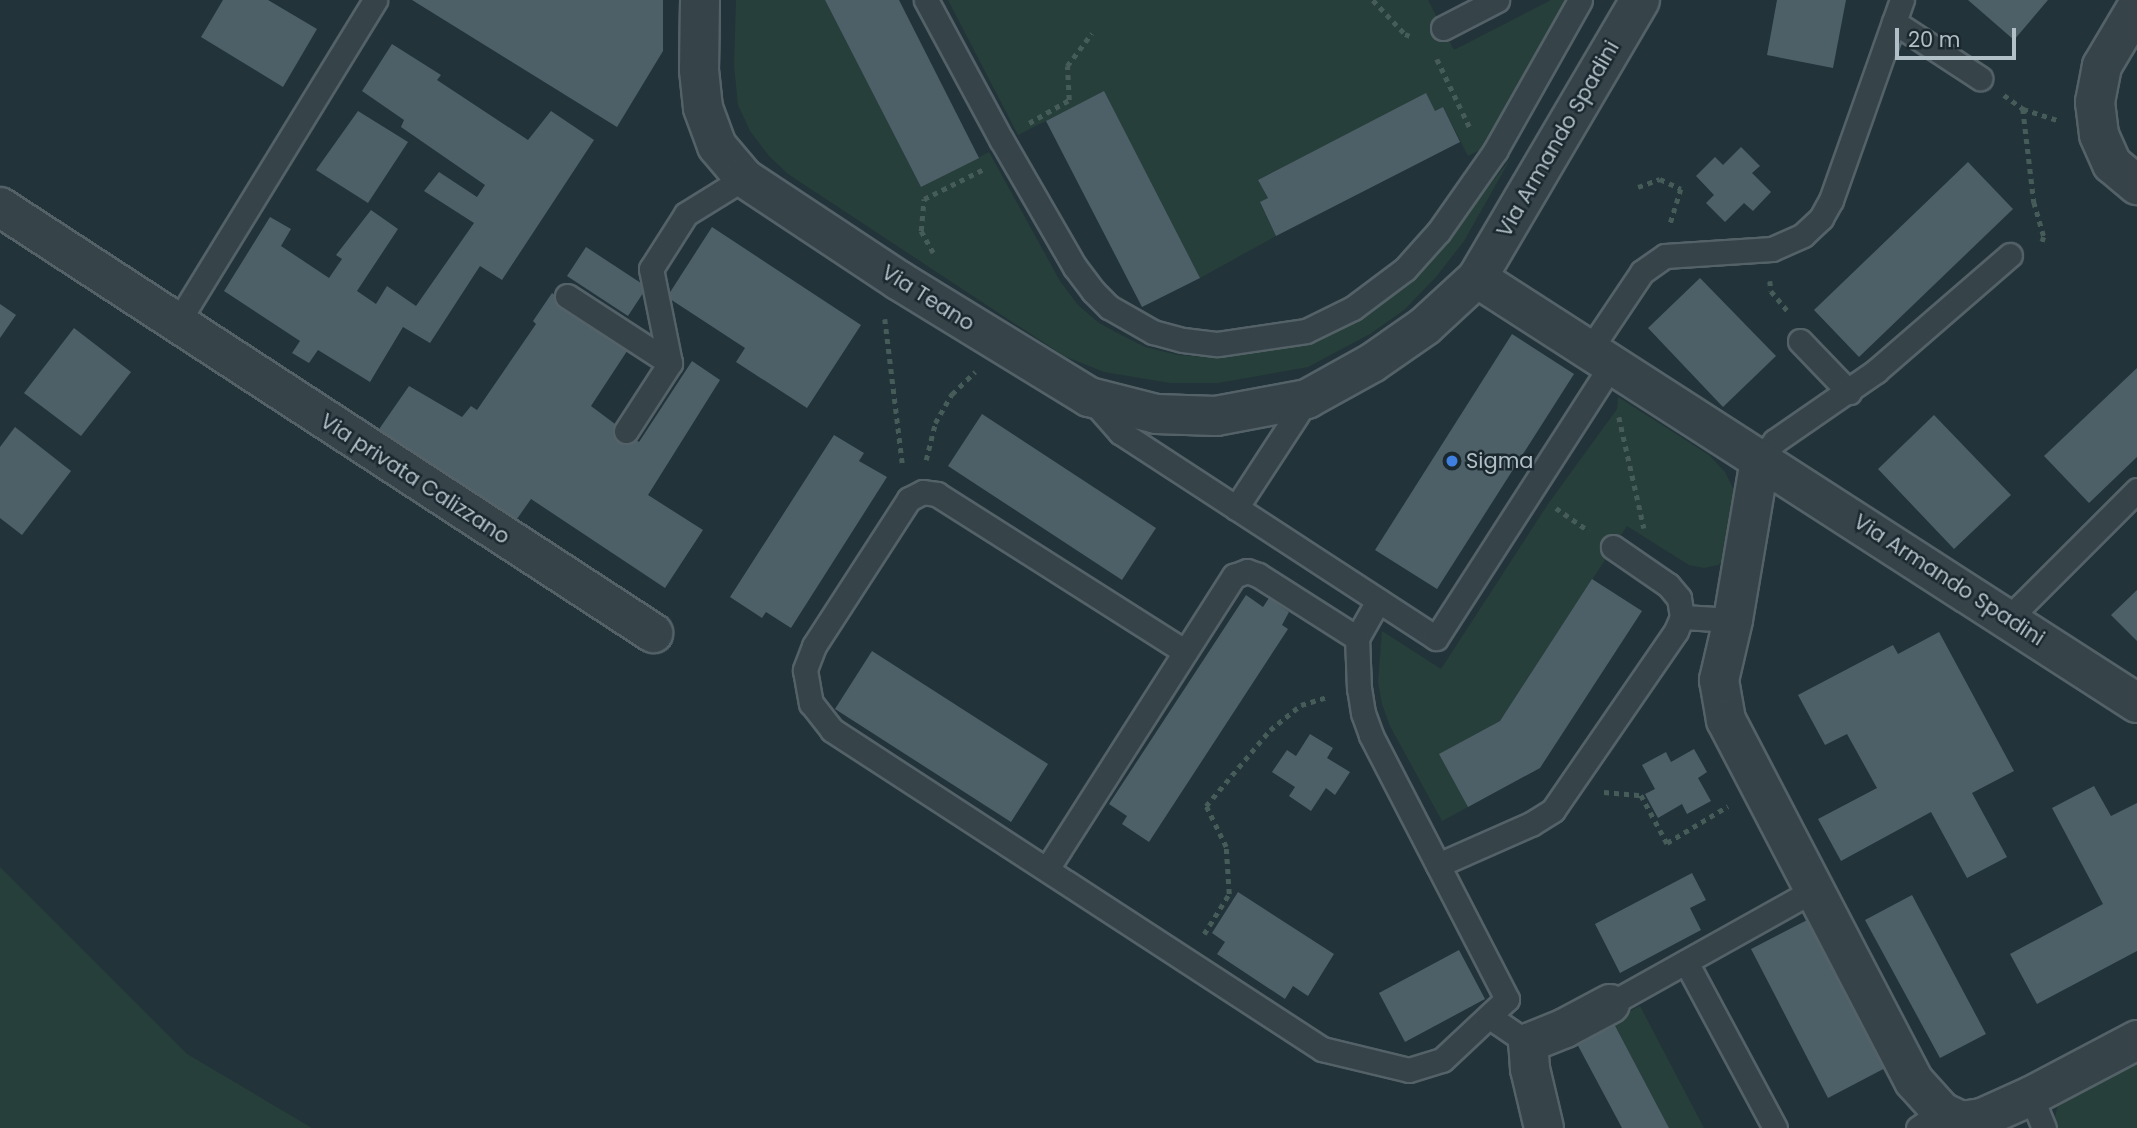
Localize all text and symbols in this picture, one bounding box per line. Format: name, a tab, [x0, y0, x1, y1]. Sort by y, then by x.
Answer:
scale bar	[1899, 14, 2020, 58]
text: 20 m	[1908, 25, 1961, 54]
street label: Via Armando Spadini	[1492, 36, 1624, 242]
street label: Via Teano	[877, 260, 979, 336]
street label: Via privata Calizzano	[316, 408, 514, 550]
place label: Sigma	[1466, 448, 1534, 474]
marker: Sigma	[1444, 453, 1460, 469]
street label: Via Armando Spadini	[1849, 509, 2049, 651]

